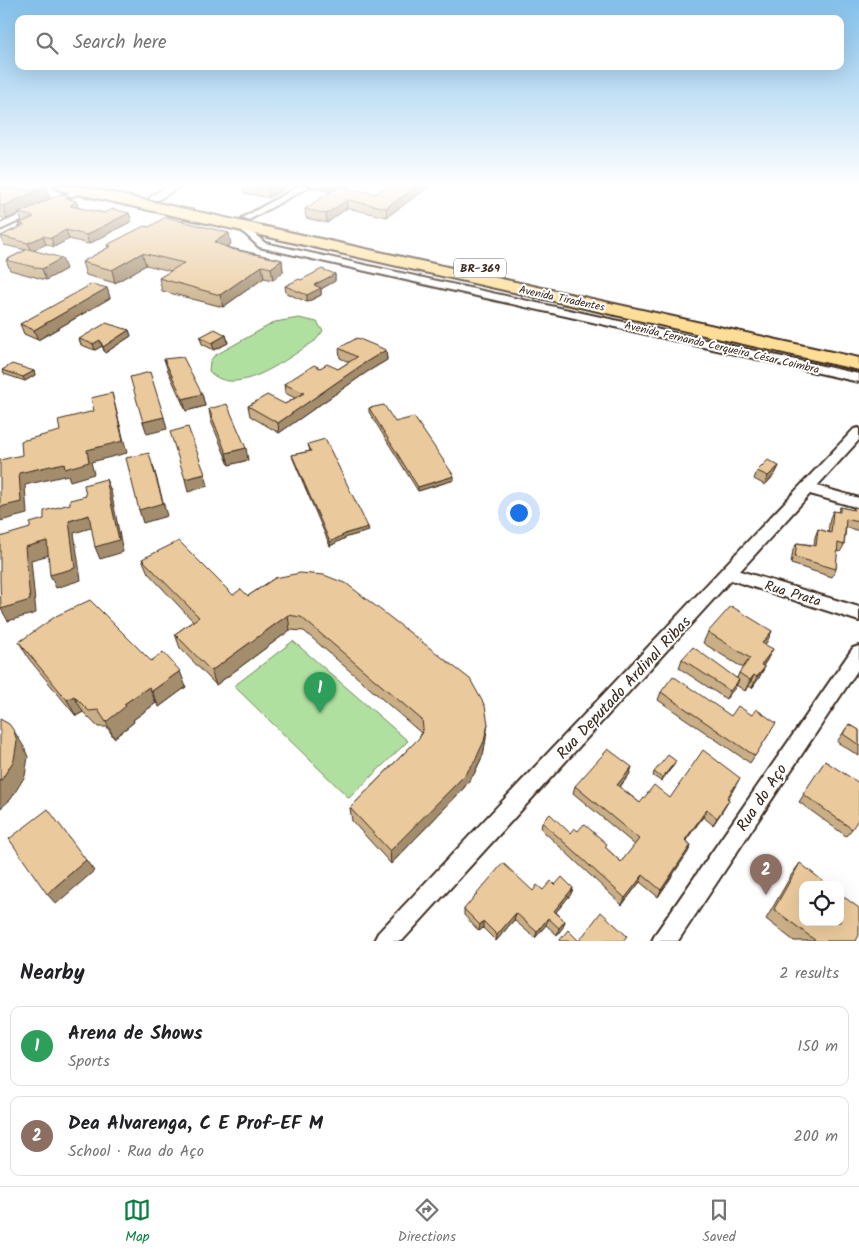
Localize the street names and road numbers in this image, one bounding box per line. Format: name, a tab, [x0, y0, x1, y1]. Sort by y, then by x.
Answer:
road number: BR-369	[454, 258, 506, 278]
street label: Avenida Tiradentes	[517, 281, 607, 317]
street label: Avenida Fernando Cerqueira César Coimbra	[623, 317, 821, 379]
street label: Rua Prata	[762, 575, 824, 613]
street label: Rua Deputado Ardinal Ribas	[551, 611, 698, 765]
street label: Rua do Aço	[730, 759, 794, 837]

